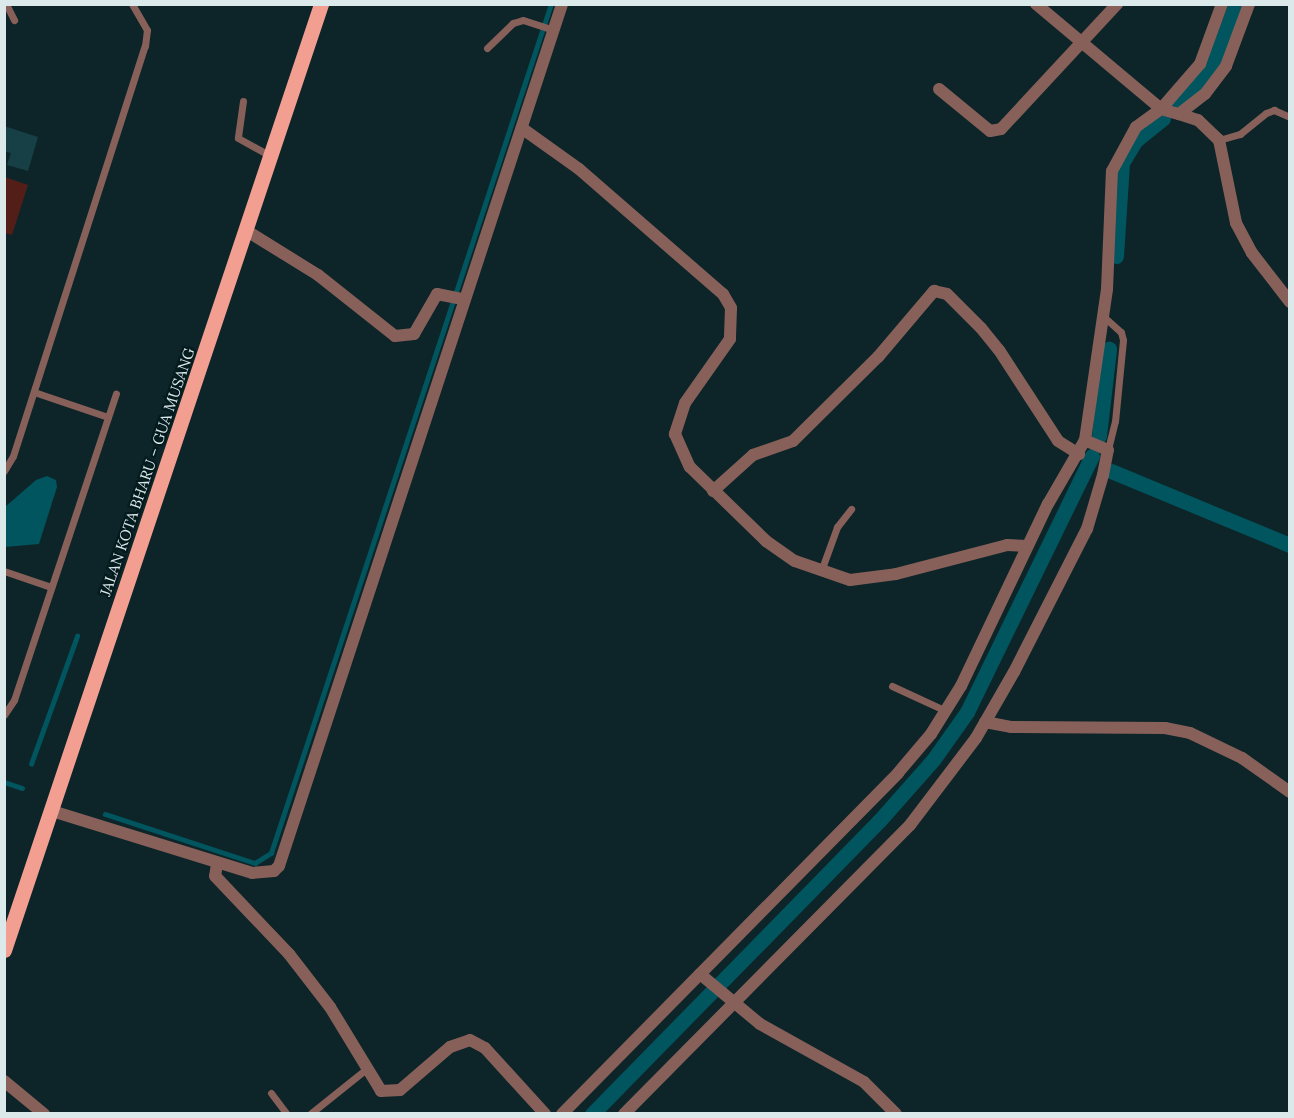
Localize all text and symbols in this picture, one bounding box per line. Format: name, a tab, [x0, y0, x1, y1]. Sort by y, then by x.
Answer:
street label: JALAN KOTA BHARU – GUA MUSANG	[96, 345, 198, 599]

